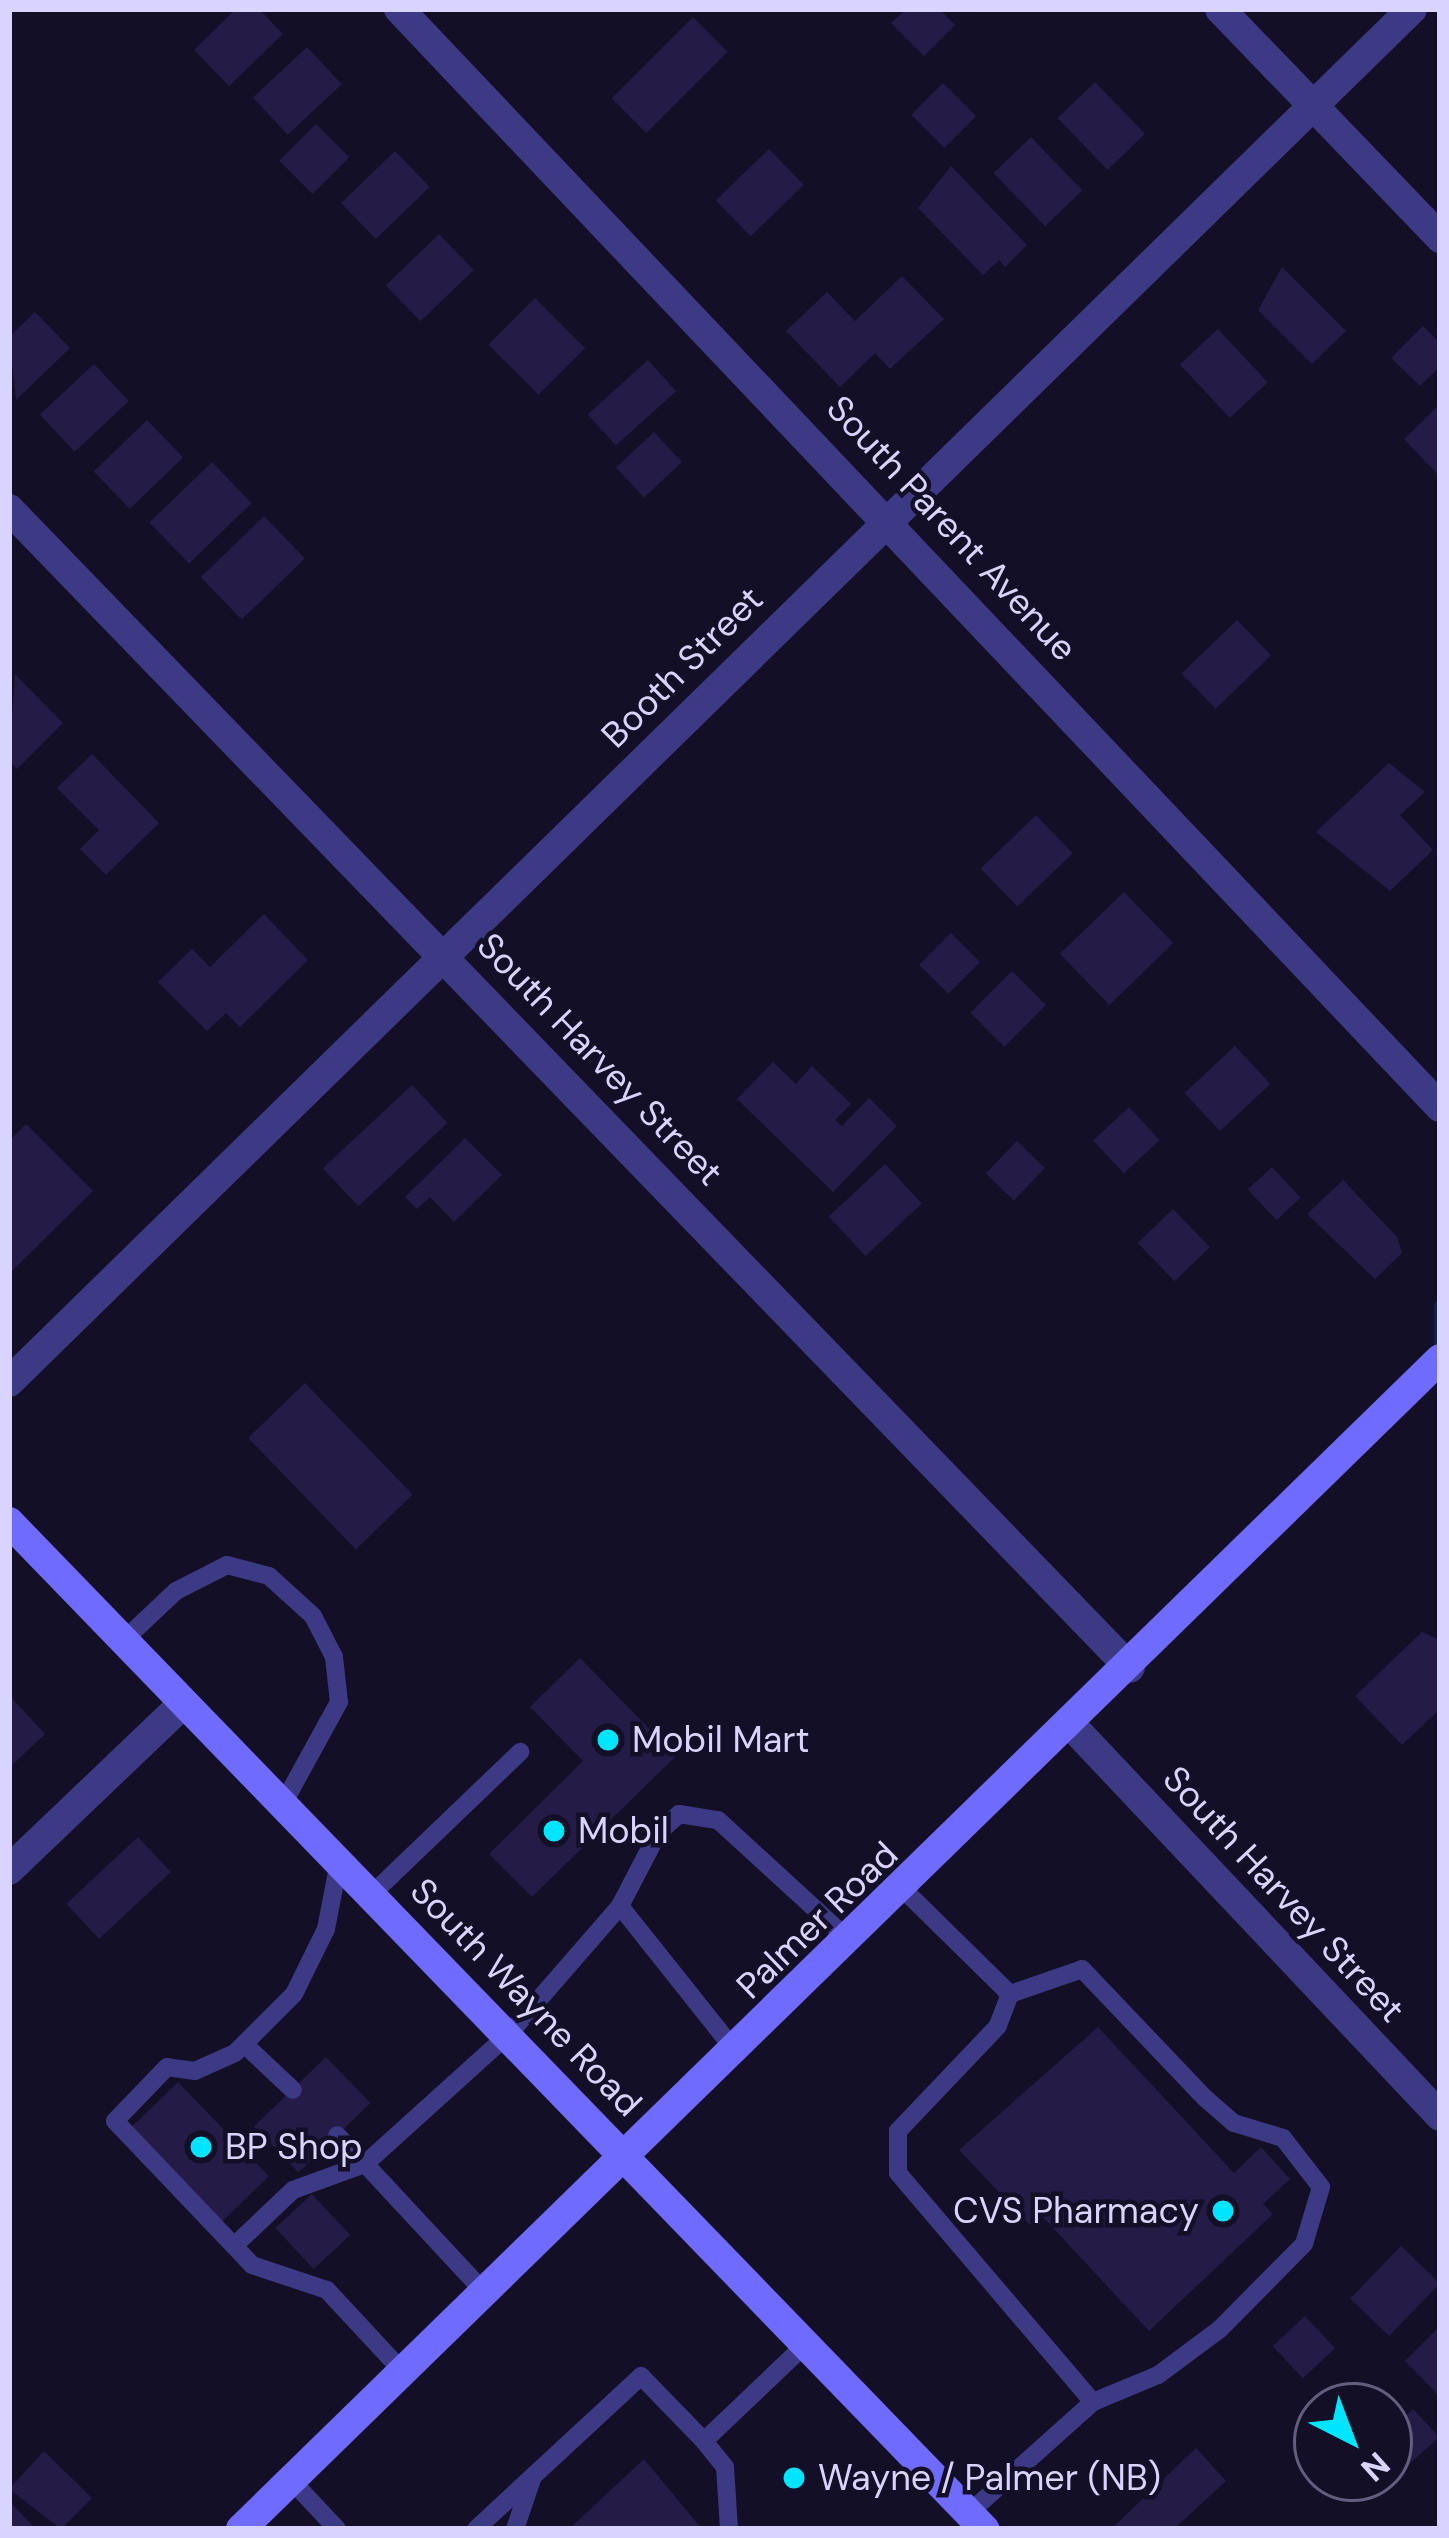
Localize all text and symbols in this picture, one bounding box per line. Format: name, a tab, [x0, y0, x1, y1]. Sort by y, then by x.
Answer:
street label: South Parent Avenue	[818, 387, 1086, 669]
street label: Booth Street	[592, 577, 772, 757]
street label: South Harvey Street	[468, 924, 732, 1194]
place label: Mobil Mart	[632, 1718, 810, 1762]
marker: Mobil Mart	[595, 1727, 621, 1753]
street label: South Harvey Street	[1154, 1757, 1414, 2031]
place label: Mobil	[578, 1809, 669, 1853]
marker: Mobil	[541, 1818, 567, 1844]
street label: Palmer Road	[728, 1833, 906, 2007]
street label: South Wayne Road	[401, 1869, 651, 2125]
place label: BP Shop	[225, 2125, 363, 2169]
marker: BP Shop	[188, 2134, 214, 2160]
place label: CVS Pharmacy	[953, 2189, 1199, 2233]
marker: CVS Pharmacy	[1210, 2198, 1236, 2224]
north arrow	[1293, 2382, 1413, 2502]
text: N	[1352, 2443, 1399, 2491]
place label: Wayne / Palmer (NB)	[818, 2456, 1161, 2500]
marker: Wayne / Palmer (NB)	[781, 2465, 807, 2491]

